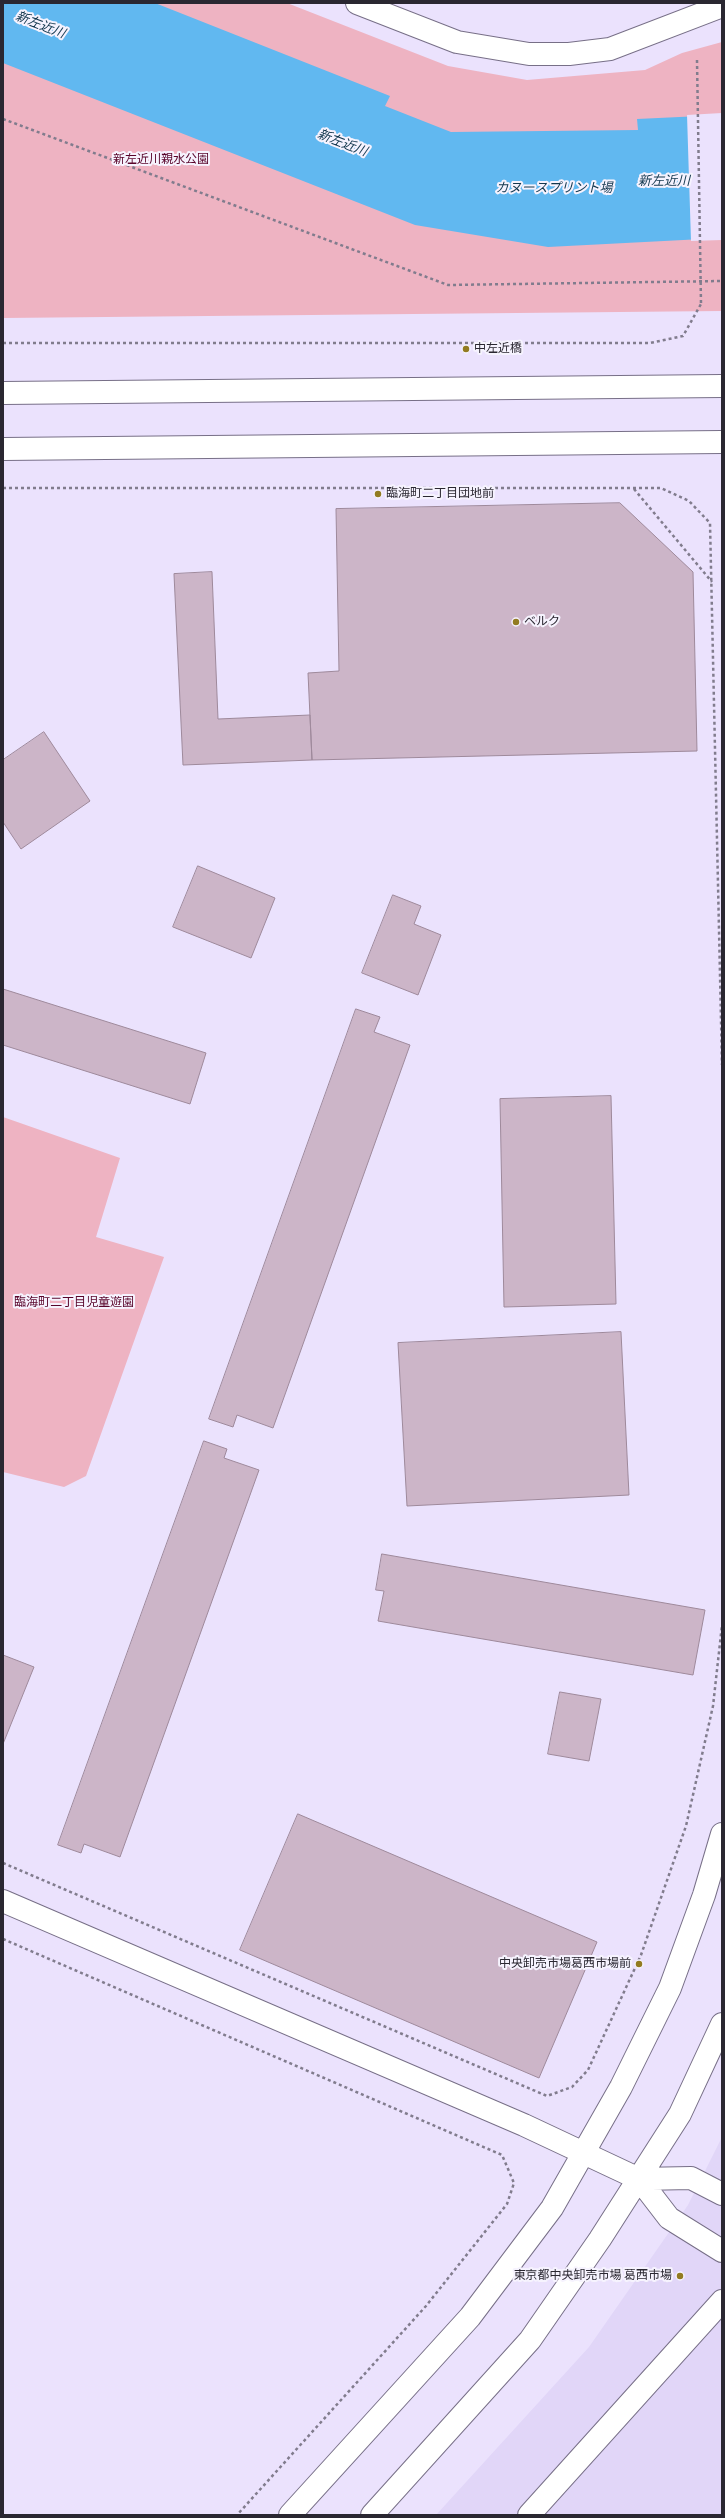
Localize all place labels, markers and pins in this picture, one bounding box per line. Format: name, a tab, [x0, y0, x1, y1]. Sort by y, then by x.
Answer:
place label: 中左近橋	[474, 342, 522, 356]
marker: 中左近橋	[461, 344, 471, 354]
place label: 臨海町二丁目団地前	[386, 487, 494, 501]
marker: 臨海町二丁目団地前	[373, 489, 383, 499]
place label: ベルク	[524, 615, 560, 629]
marker: ベルク	[511, 617, 521, 627]
place label: 中央卸売市場葛西市場前	[499, 1957, 631, 1971]
marker: 中央卸売市場葛西市場前	[634, 1959, 644, 1969]
place label: 東京都中央卸売市場 葛西市場	[514, 2269, 672, 2283]
marker: 東京都中央卸売市場 葛西市場	[675, 2271, 685, 2281]

